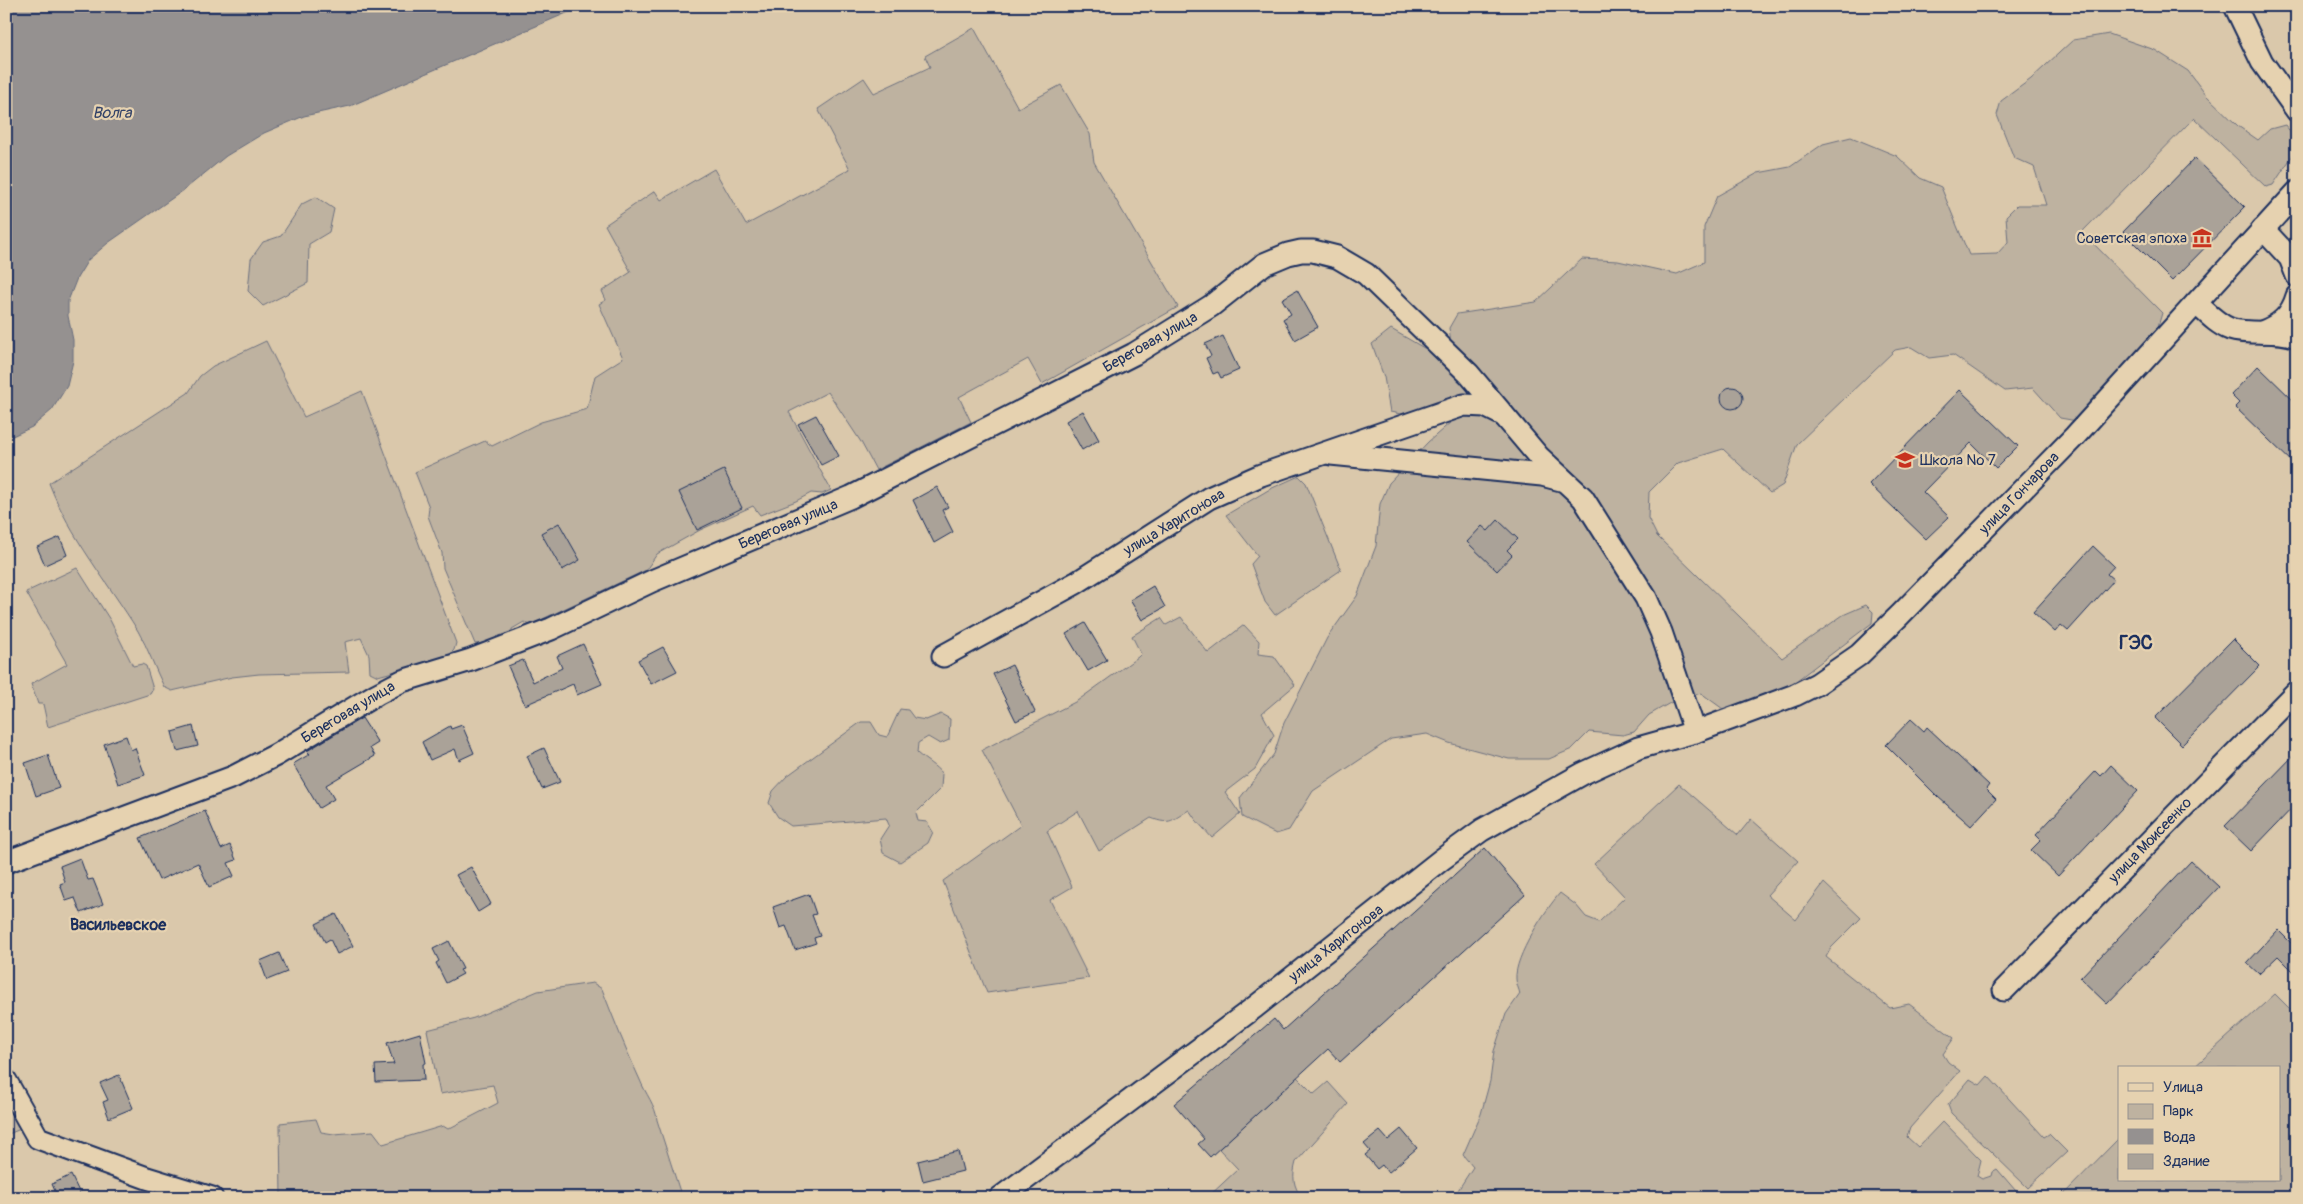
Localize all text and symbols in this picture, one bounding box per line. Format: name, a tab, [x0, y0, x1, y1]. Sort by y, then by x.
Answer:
water label: Волга	[93, 103, 133, 123]
museum icon: Советская эпоха	[2191, 227, 2213, 249]
place label: Советская эпоха	[2077, 229, 2187, 248]
street label: Береговая улица	[1100, 308, 1201, 377]
street label: улица Гончарова	[1975, 448, 2064, 539]
school or university icon: Школа № 7	[1894, 449, 1916, 471]
place label: Школа № 7	[1920, 451, 1996, 470]
street label: улица Харитонова	[1119, 485, 1228, 561]
street label: Береговая улица	[736, 495, 841, 554]
district label: ГЭС	[2119, 630, 2153, 655]
street label: Береговая улица	[298, 677, 399, 748]
street label: улица Моисеенко	[2104, 794, 2196, 888]
street label: улица Харитонова	[1284, 901, 1387, 987]
district label: Васильевское	[70, 915, 167, 935]
legend	[2118, 1066, 2280, 1182]
text: Улица	[2163, 1078, 2203, 1097]
text: Парк	[2163, 1102, 2194, 1121]
text: Вода	[2163, 1128, 2196, 1147]
text: Здание	[2163, 1152, 2210, 1171]

